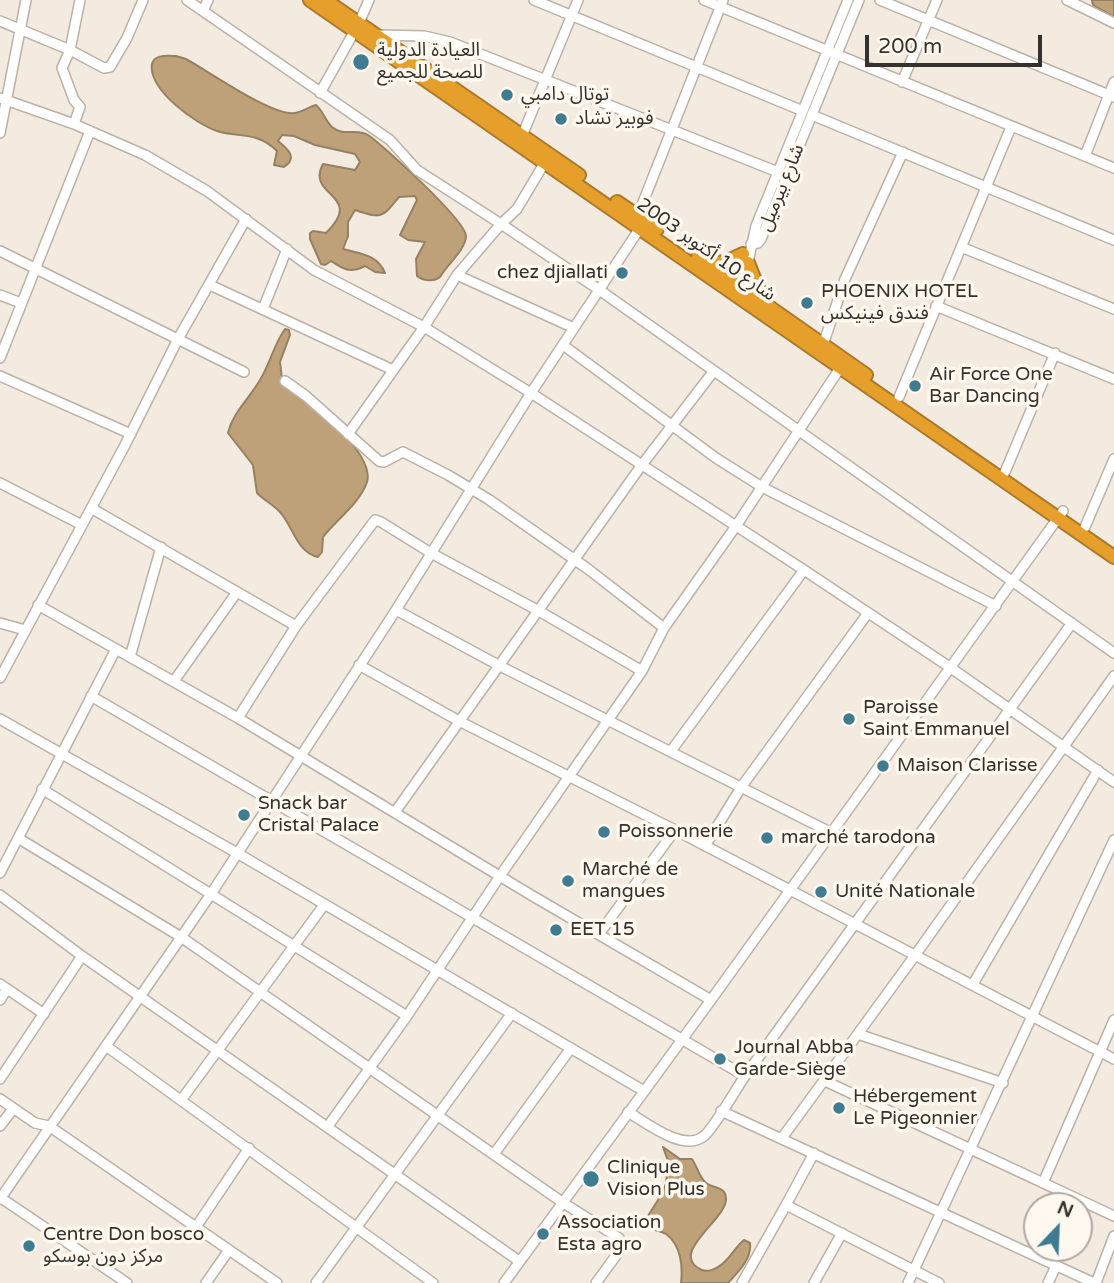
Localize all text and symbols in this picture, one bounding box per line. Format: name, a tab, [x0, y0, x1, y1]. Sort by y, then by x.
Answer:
scale bar	[869, 21, 1046, 65]
text: 200 m	[878, 34, 942, 59]
place label: العيادة الدولية للصحة للجميع	[377, 40, 483, 84]
marker: العيادة الدولية للصحة للجميع	[351, 52, 371, 72]
place label: توتال دامبي	[521, 84, 609, 106]
marker: توتال دامبي	[499, 87, 515, 103]
place label: فوبير تشاد	[575, 108, 654, 130]
marker: فوبير تشاد	[553, 111, 569, 127]
street label: شارع بيرميل	[754, 141, 810, 235]
street label: شارع 10 أكتوبر 2003	[632, 194, 780, 306]
place label: chez djiallati	[497, 262, 608, 284]
marker: chez djiallati	[614, 265, 630, 281]
place label: PHOENIX HOTEL فندق فينيكس	[821, 281, 978, 325]
marker: PHOENIX HOTEL فندق فينيكس	[799, 295, 815, 311]
place label: Air Force One Bar Dancing	[929, 364, 1053, 408]
marker: Air Force One Bar Dancing	[907, 378, 923, 394]
place label: Paroisse Saint Emmanuel	[863, 697, 1010, 741]
marker: Paroisse Saint Emmanuel	[841, 711, 857, 727]
place label: Maison Clarisse	[897, 755, 1038, 777]
marker: Maison Clarisse	[875, 758, 891, 774]
place label: Snack bar Cristal Palace	[258, 793, 379, 837]
marker: Snack bar Cristal Palace	[236, 807, 252, 823]
place label: Poissonnerie	[618, 821, 733, 843]
marker: Poissonnerie	[596, 824, 612, 840]
place label: marché tarodona	[781, 827, 936, 849]
marker: marché tarodona	[759, 830, 775, 846]
place label: Marché de mangues	[582, 859, 678, 903]
marker: Marché de mangues	[560, 873, 576, 889]
place label: Unité Nationale	[835, 881, 975, 903]
marker: Unité Nationale	[813, 884, 829, 900]
place label: EET 15	[570, 919, 635, 941]
marker: EET 15	[548, 922, 564, 938]
place label: Journal Abba Garde-Siège	[734, 1037, 854, 1081]
marker: Journal Abba Garde-Siège	[712, 1051, 728, 1067]
place label: Hébergement Le Pigeonnier	[853, 1086, 977, 1130]
marker: Hébergement Le Pigeonnier	[831, 1100, 847, 1116]
place label: Clinique Vision Plus	[607, 1157, 705, 1201]
marker: Clinique Vision Plus	[581, 1169, 601, 1189]
north arrow	[1023, 1192, 1093, 1262]
text: N	[1054, 1196, 1077, 1223]
place label: Association Esta agro	[557, 1212, 661, 1256]
place label: Centre Don bosco مركز دون بوسكو	[43, 1224, 204, 1268]
marker: Association Esta agro	[535, 1226, 551, 1242]
marker: Centre Don bosco مركز دون بوسكو	[21, 1238, 37, 1254]

